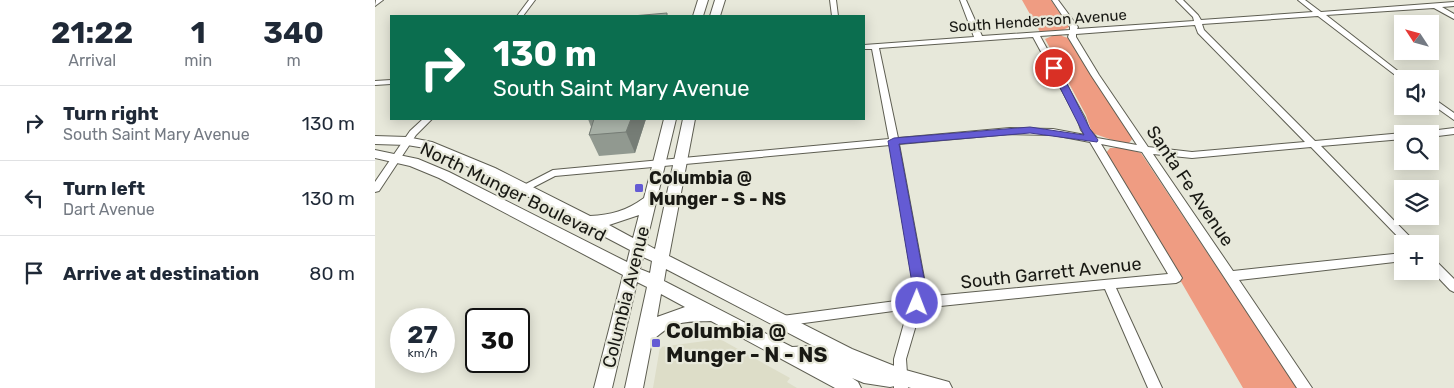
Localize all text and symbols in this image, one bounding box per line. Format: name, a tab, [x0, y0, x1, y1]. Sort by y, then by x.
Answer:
street label: South Henderson Avenue	[949, 6, 1127, 36]
text: 21:22	[51, 15, 133, 51]
text: 1	[191, 15, 206, 51]
text: 340	[263, 15, 324, 51]
north arrow	[1394, 15, 1439, 60]
map controls	[1394, 15, 1439, 280]
text: 130 m	[493, 33, 597, 75]
icon: right	[410, 35, 475, 100]
pin	[1033, 47, 1075, 89]
text: Arrival	[68, 51, 116, 70]
text: min	[184, 51, 212, 70]
text: m	[286, 51, 301, 70]
icon: arrive	[1040, 54, 1068, 82]
button: sound	[1394, 70, 1439, 115]
text: South Saint Mary Avenue	[493, 75, 750, 102]
text: Turn right	[63, 102, 158, 125]
icon: right	[20, 109, 48, 137]
text: 130 m	[302, 112, 355, 135]
street label: Santa Fe Avenue	[1142, 122, 1238, 250]
text: South Saint Mary Avenue	[63, 125, 250, 144]
button: search	[1394, 125, 1439, 170]
street label: North Munger Boulevard	[416, 137, 610, 247]
place label: Columbia @ Munger - S - NS	[649, 167, 786, 210]
text: Turn left	[63, 177, 145, 200]
button: layers	[1394, 180, 1439, 225]
marker: Columbia @ Munger - S - NS	[633, 182, 645, 194]
icon: left	[20, 184, 48, 212]
text: 130 m	[302, 187, 355, 210]
text: Dart Avenue	[63, 200, 155, 219]
street label: Columbia Avenue	[598, 224, 654, 370]
button: +	[1394, 235, 1439, 280]
street label: South Garrett Avenue	[960, 253, 1142, 293]
icon: arrive	[20, 259, 48, 287]
text: Arrive at destination	[63, 262, 259, 285]
text: 80 m	[309, 262, 355, 285]
position arrow	[890, 276, 942, 328]
speed limit sign: 30	[465, 308, 530, 373]
place label: Columbia @ Munger - N - NS	[666, 318, 827, 367]
text: 27	[407, 320, 438, 349]
marker: Columbia @ Munger - N - NS	[650, 337, 662, 349]
text: km/h	[408, 346, 437, 360]

